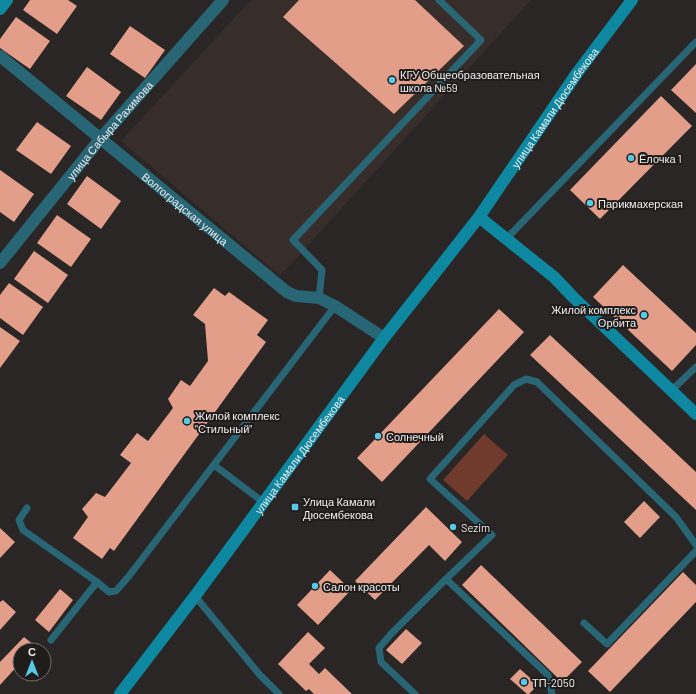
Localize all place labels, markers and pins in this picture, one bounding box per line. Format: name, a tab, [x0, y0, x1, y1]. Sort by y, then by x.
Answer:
place label: КГУ Общеобразовательная школа №59	[400, 68, 540, 94]
marker: КГУ Общеобразовательная школа №59	[387, 75, 397, 85]
place label: Ёлочка 1	[639, 152, 682, 165]
marker: Ёлочка 1	[626, 153, 636, 163]
place label: Парикмахерская	[598, 197, 683, 210]
marker: Парикмахерская	[585, 198, 595, 208]
place label: Жилой комплекс Орбита	[551, 303, 637, 329]
marker: Жилой комплекс Орбита	[639, 310, 649, 320]
place label: Жилой комплекс "Стильный"	[195, 409, 280, 435]
marker: Жилой комплекс "Стильный"	[182, 416, 192, 426]
place label: Солнечный	[386, 430, 444, 443]
marker: Солнечный	[373, 431, 383, 441]
place label: Улица Камали Дюсембекова	[303, 495, 375, 521]
marker: Улица Камали Дюсембекова	[290, 502, 300, 512]
place label: Sezim	[461, 521, 490, 534]
marker: Sezim	[448, 522, 458, 532]
place label: Салон красоты	[323, 580, 400, 593]
marker: Салон красоты	[310, 581, 320, 591]
place label: ТП-2050	[532, 676, 575, 689]
marker: ТП-2050	[519, 677, 529, 687]

